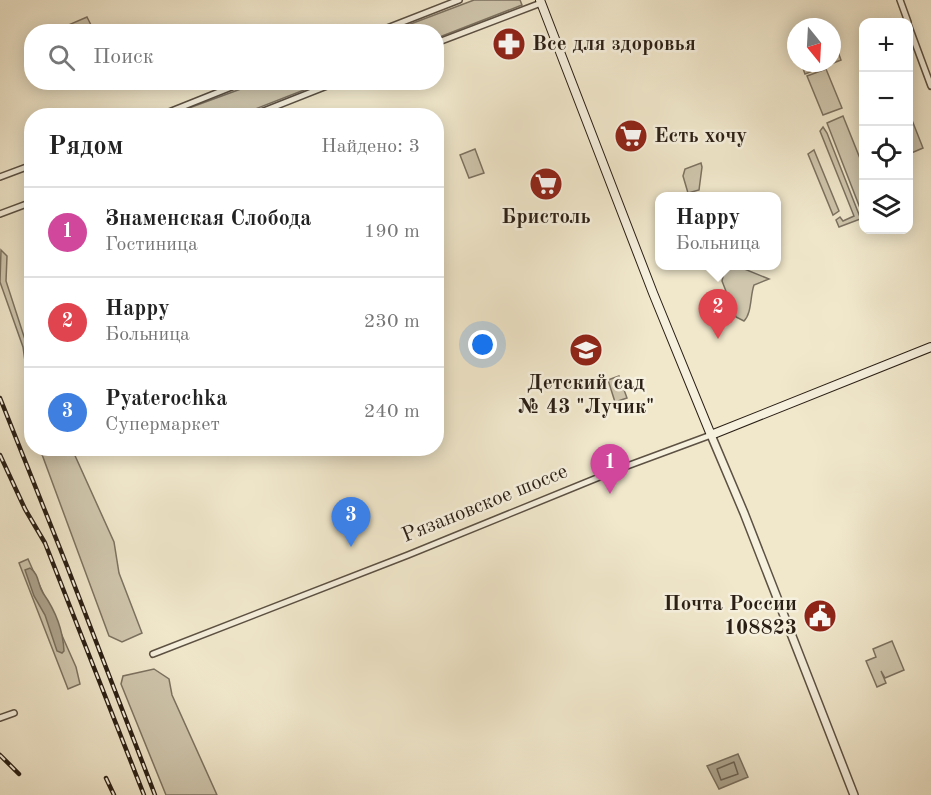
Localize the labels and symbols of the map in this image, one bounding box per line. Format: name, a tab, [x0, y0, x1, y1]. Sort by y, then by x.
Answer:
north arrow	[787, 18, 841, 72]
pharmacy icon: Все для здоровья	[491, 26, 527, 62]
place label: Все для здоровья	[532, 34, 696, 55]
supermarket icon: Есть хочу	[613, 118, 649, 154]
place label: Есть хочу	[654, 126, 747, 147]
supermarket icon: Бристоль	[528, 166, 564, 202]
place label: Бристоль	[501, 207, 591, 228]
pin: 2	[698, 290, 738, 339]
your location	[468, 330, 497, 359]
school or university icon: Детский сад № 43 "Лучик"	[568, 332, 604, 368]
place label: Детский сад № 43 "Лучик"	[518, 373, 654, 418]
pin: 1	[590, 444, 630, 494]
street label: Рязановское шоссе	[399, 461, 571, 547]
pin: 3	[332, 498, 370, 547]
place label: Почта России 108823	[664, 594, 797, 639]
public building icon: Почта России 108823	[802, 598, 838, 634]

